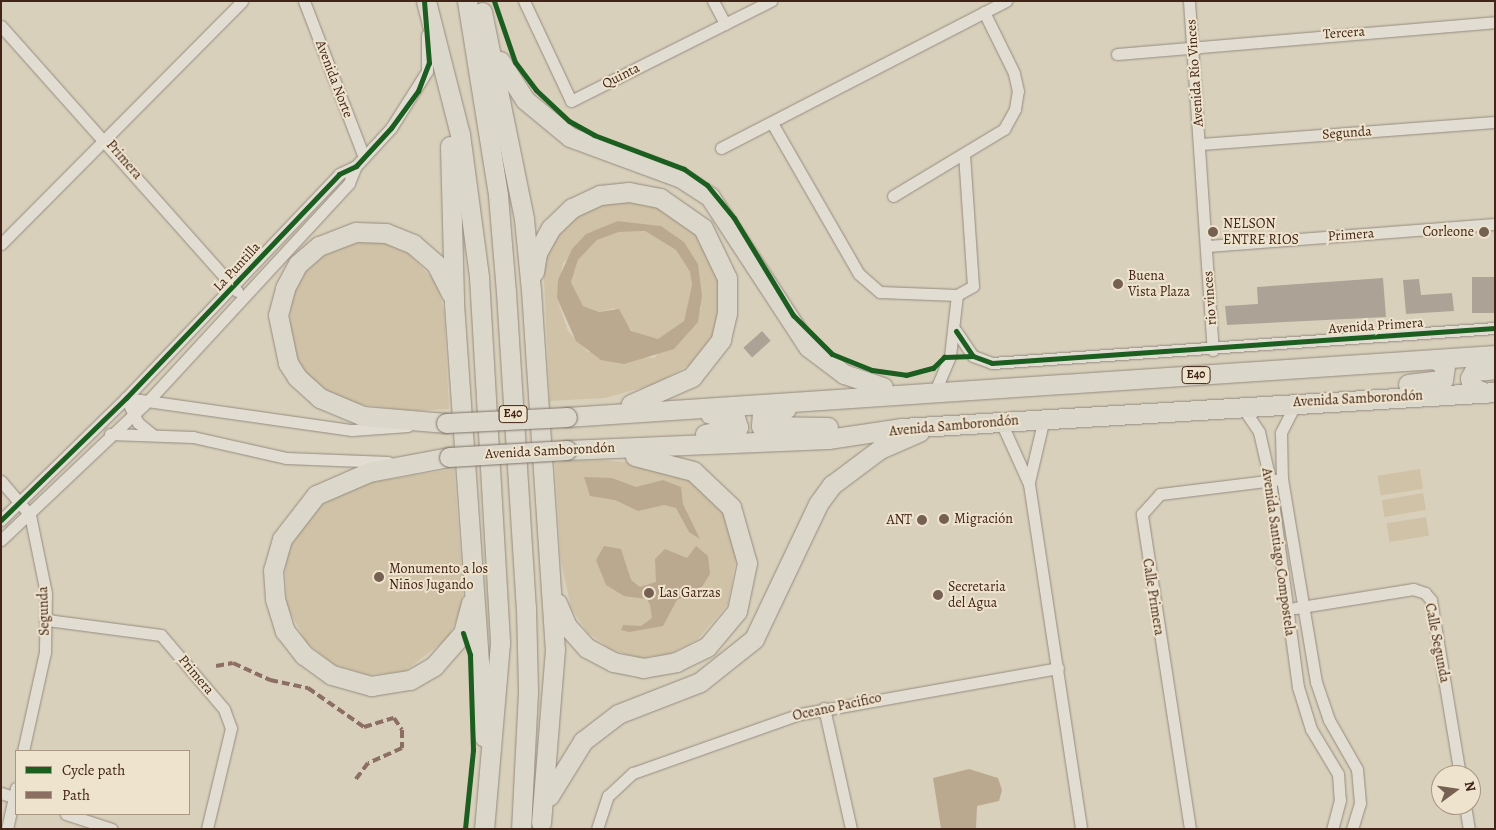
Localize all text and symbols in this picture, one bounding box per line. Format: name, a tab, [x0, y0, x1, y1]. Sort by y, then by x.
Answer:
street label: Avenida Río Vinces	[1183, 19, 1207, 127]
street label: Tercera	[1322, 23, 1366, 43]
street label: Avenida Norte	[312, 38, 356, 120]
street label: Quinta	[599, 59, 643, 93]
street label: Segunda	[1322, 123, 1372, 143]
street label: Primera	[102, 137, 146, 183]
place label: NELSON ENTRE RIOS	[1223, 216, 1299, 248]
place label: Corleone	[1423, 224, 1474, 240]
street label: Primera	[1327, 225, 1375, 245]
marker: NELSON ENTRE RIOS	[1207, 226, 1219, 238]
marker: Corleone	[1478, 226, 1490, 238]
street label: La Puntilla	[210, 239, 264, 295]
place label: Buena Vista Plaza	[1128, 268, 1190, 300]
street label: rio vinces	[1200, 270, 1220, 326]
marker: Buena Vista Plaza	[1112, 278, 1124, 290]
street label: Avenida Primera	[1328, 314, 1424, 338]
road number: E40	[1181, 366, 1211, 384]
street label: Avenida Samborondón	[1293, 387, 1423, 411]
road number: E40	[498, 404, 528, 424]
street label: Avenida Samborondón	[888, 412, 1020, 440]
street label: Avenida Samborondón	[485, 439, 615, 463]
street label: Avenida Santiago Compostela	[1258, 467, 1298, 637]
place label: Migración	[954, 511, 1013, 527]
place label: ANT	[886, 512, 912, 528]
marker: Migración	[938, 513, 950, 525]
marker: ANT	[916, 514, 928, 526]
street label: Calle Primera	[1139, 557, 1167, 637]
place label: Monumento a los Niños Jugando	[389, 561, 488, 594]
marker: Monumento a los Niños Jugando	[373, 571, 385, 583]
place label: Secretaria del Agua	[948, 579, 1006, 612]
place label: Las Garzas	[659, 585, 721, 601]
street label: Segunda	[35, 586, 53, 636]
marker: Las Garzas	[643, 587, 655, 599]
marker: Secretaria del Agua	[932, 589, 944, 601]
street label: Calle Segunda	[1421, 602, 1453, 684]
street label: Primera	[175, 652, 217, 698]
street label: Oceano Pacifico	[791, 689, 883, 725]
legend	[15, 750, 190, 815]
text: Cycle path	[62, 760, 125, 780]
north arrow	[1431, 765, 1481, 815]
text: N	[1460, 779, 1481, 794]
text: Path	[62, 785, 90, 805]

